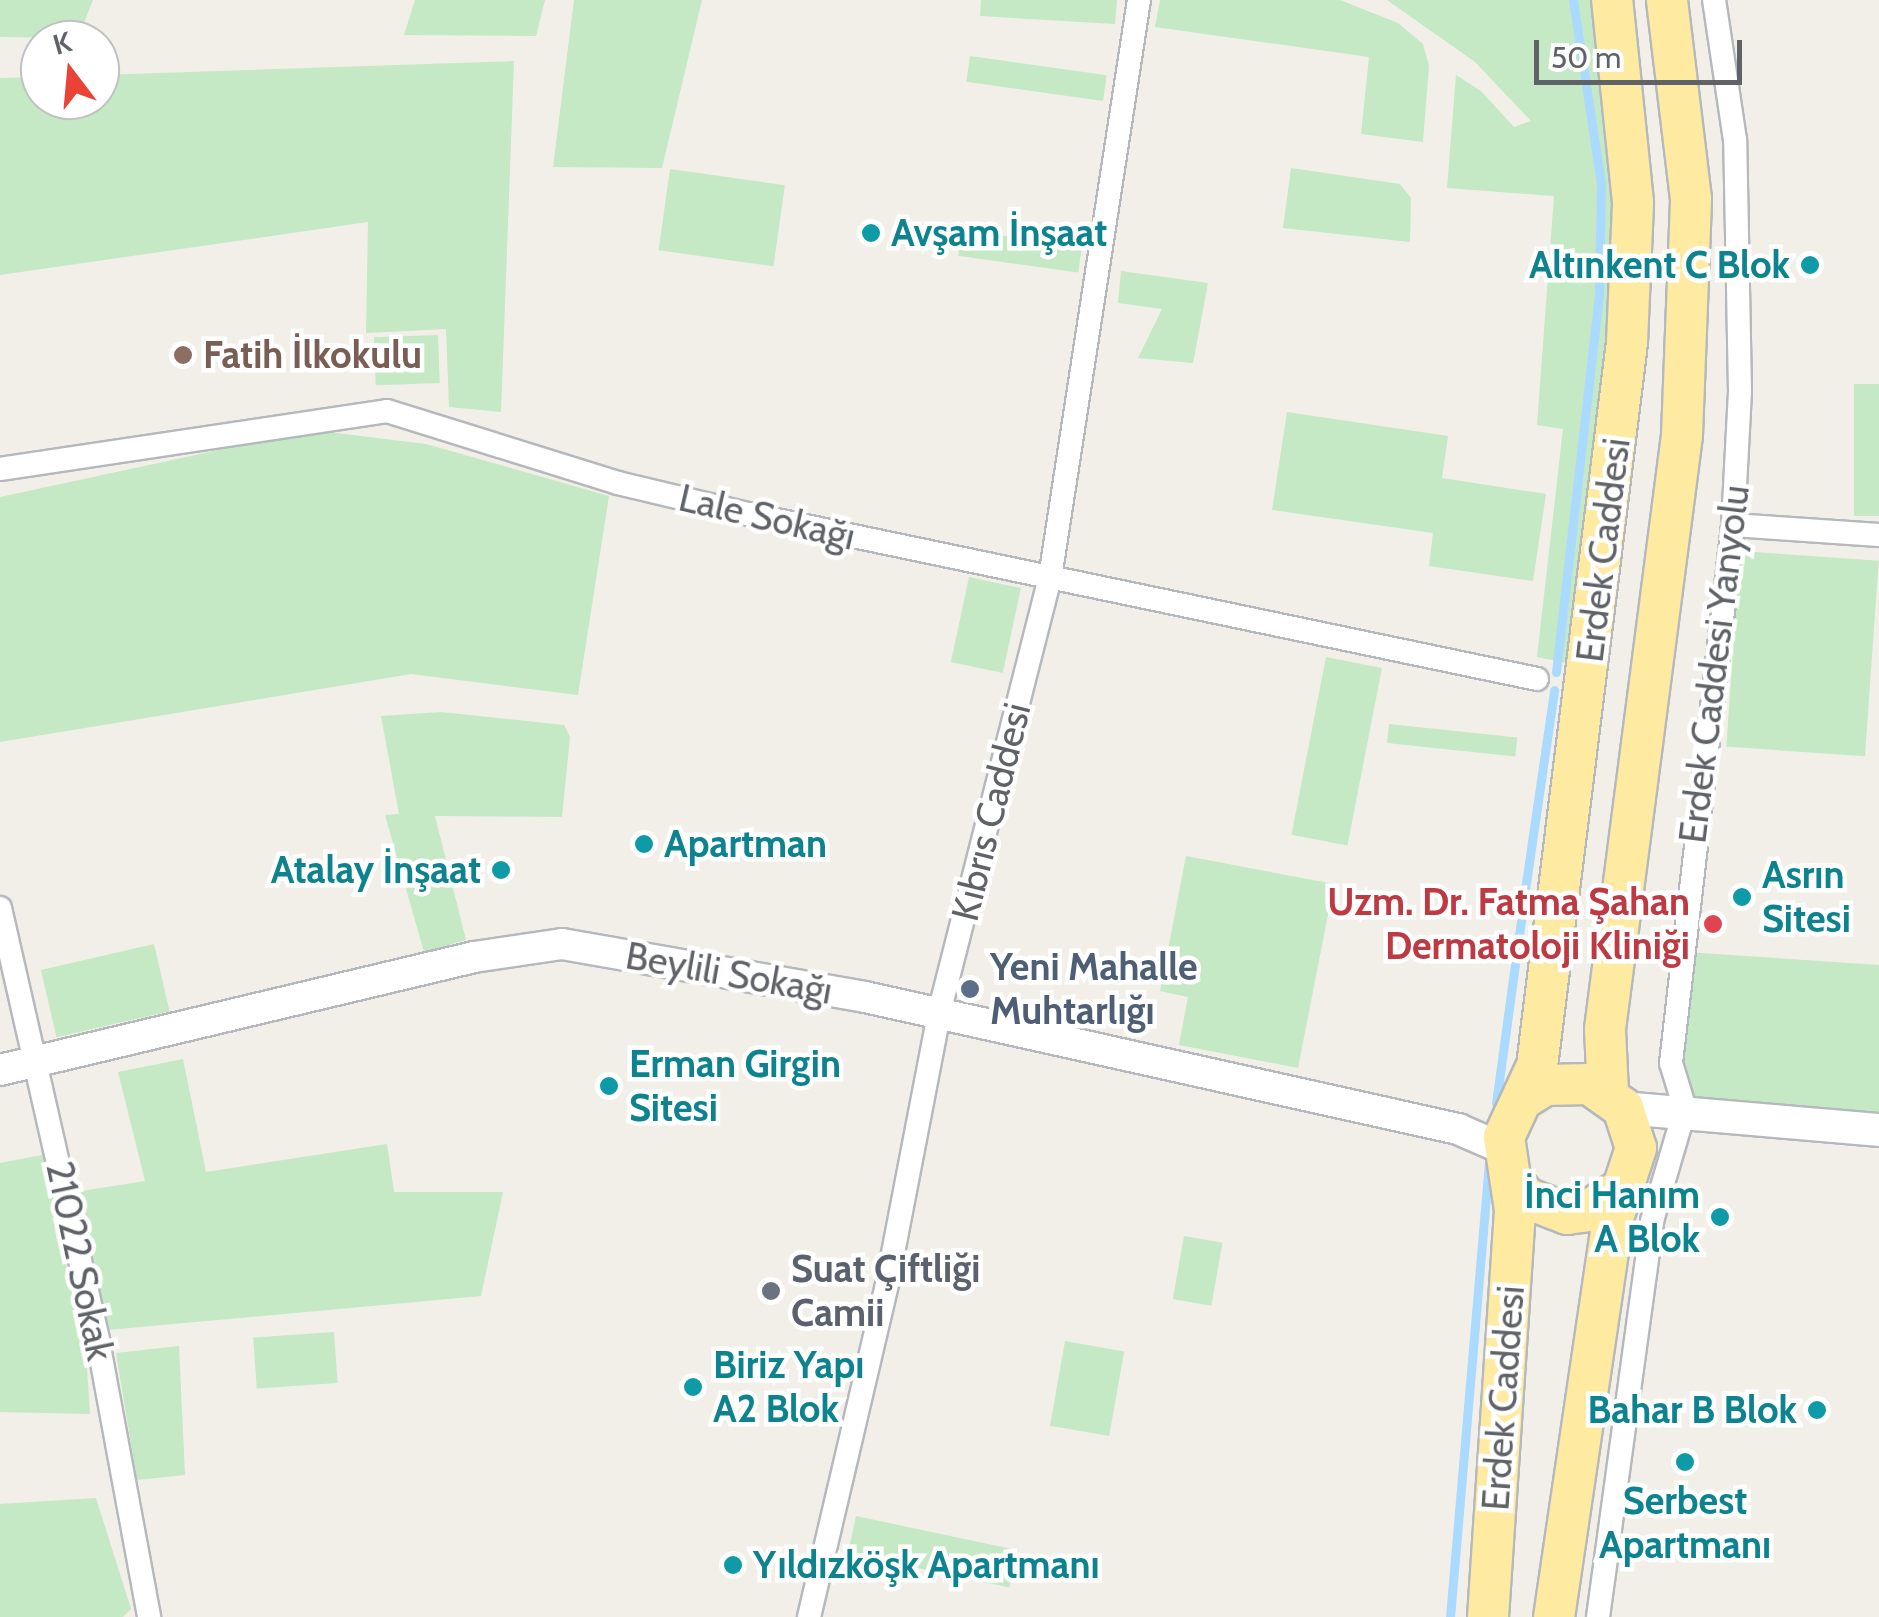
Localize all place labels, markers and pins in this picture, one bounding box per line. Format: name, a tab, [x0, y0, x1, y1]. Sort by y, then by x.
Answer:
place label: Avşam İnşaat	[891, 210, 1107, 256]
marker: Avşam İnşaat	[860, 222, 882, 244]
place label: Altınkent C Blok	[1529, 242, 1790, 288]
marker: Altınkent C Blok	[1799, 254, 1821, 276]
place label: Fatih İlkokulu	[203, 332, 422, 378]
marker: Fatih İlkokulu	[172, 344, 194, 366]
place label: Apartman	[664, 821, 827, 867]
marker: Apartman	[633, 833, 655, 855]
place label: Atalay İnşaat	[271, 847, 481, 893]
place label: Asrın Sitesi	[1762, 852, 1851, 942]
marker: Atalay İnşaat	[490, 859, 512, 881]
place label: Uzm. Dr. Fatma Şahan Dermatoloji Kliniği	[1327, 879, 1690, 968]
marker: Asrın Sitesi	[1731, 886, 1753, 908]
marker: Uzm. Dr. Fatma Şahan Dermatoloji Kliniği	[1700, 911, 1726, 937]
place label: Yeni Mahalle Muhtarlığı	[990, 944, 1198, 1034]
marker: Yeni Mahalle Muhtarlığı	[959, 978, 981, 1000]
place label: Erman Girgin Sitesi	[629, 1041, 841, 1130]
marker: Erman Girgin Sitesi	[598, 1075, 620, 1097]
place label: İnci Hanım A Blok	[1524, 1172, 1700, 1262]
marker: İnci Hanım A Blok	[1709, 1206, 1731, 1228]
place label: Suat Çiftliği Camii	[791, 1246, 980, 1336]
marker: Suat Çiftliği Camii	[760, 1280, 782, 1302]
place label: Biriz Yapı A2 Blok	[713, 1342, 864, 1432]
marker: Biriz Yapı A2 Blok	[682, 1376, 704, 1398]
place label: Bahar B Blok	[1588, 1387, 1797, 1433]
marker: Bahar B Blok	[1806, 1399, 1828, 1421]
marker: Serbest Apartmanı	[1674, 1451, 1696, 1473]
place label: Serbest Apartmanı	[1599, 1478, 1771, 1568]
place label: Yıldızköşk Apartmanı	[753, 1542, 1100, 1588]
marker: Yıldızköşk Apartmanı	[722, 1554, 744, 1576]

